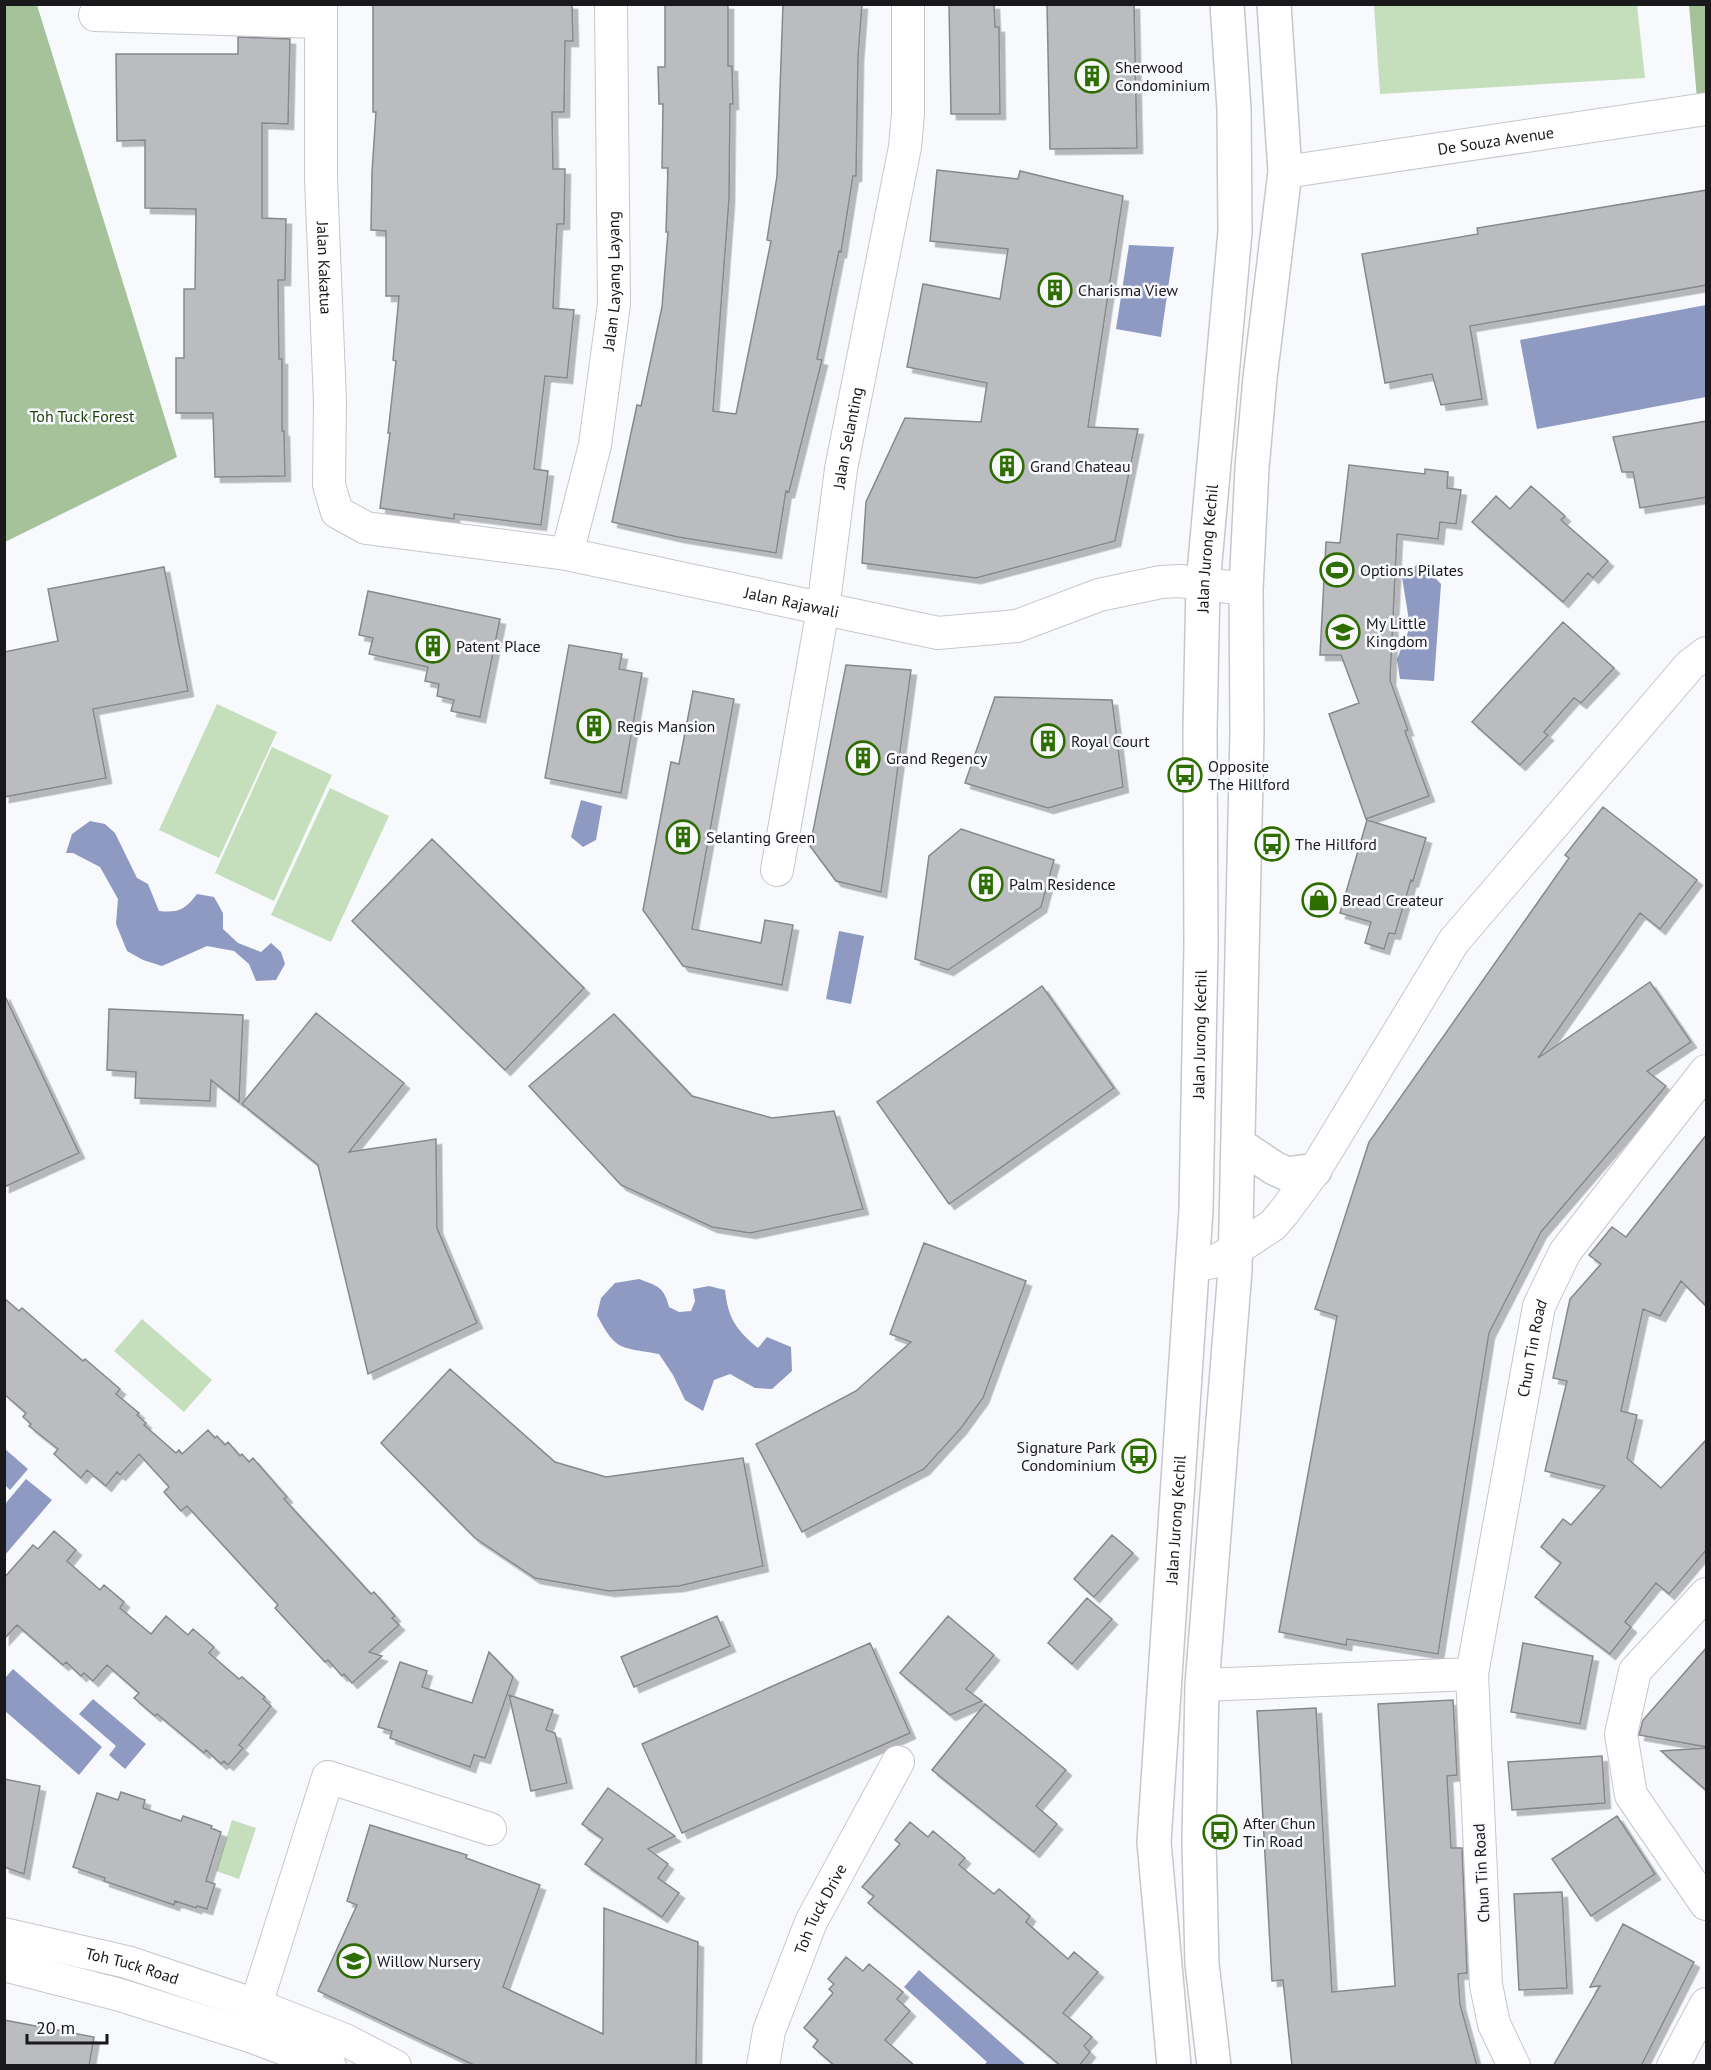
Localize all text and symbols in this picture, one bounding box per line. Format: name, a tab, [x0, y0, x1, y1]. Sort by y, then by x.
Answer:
place label: Sherwood Condominium	[1115, 57, 1210, 95]
building icon: Sherwood Condominium	[1074, 58, 1110, 94]
street label: De Souza Avenue	[1436, 122, 1555, 159]
street label: Jalan Layang Layang	[598, 211, 624, 353]
street label: Jalan Kakatua	[313, 220, 336, 315]
building icon: Charisma View	[1037, 272, 1073, 308]
place label: Charisma View	[1078, 280, 1178, 300]
street label: Jalan Selanting	[828, 385, 867, 491]
park label: Toh Tuck Forest	[29, 406, 135, 426]
building icon: Grand Chateau	[989, 448, 1025, 484]
place label: Grand Chateau	[1030, 456, 1131, 476]
street label: Jalan Jurong Kechil	[1192, 483, 1222, 614]
sports icon: Options Pilates	[1319, 552, 1355, 588]
place label: Options Pilates	[1360, 560, 1464, 580]
street label: Jalan Rajawali	[742, 582, 841, 622]
place label: My Little Kingdom	[1366, 613, 1428, 651]
school or university icon: My Little Kingdom	[1325, 614, 1361, 650]
building icon: Patent Place	[415, 628, 451, 664]
place label: Patent Place	[456, 636, 541, 656]
building icon: Regis Mansion	[576, 708, 612, 744]
place label: Regis Mansion	[617, 716, 715, 736]
building icon: Royal Court	[1030, 723, 1066, 759]
place label: Royal Court	[1071, 731, 1150, 751]
building icon: Grand Regency	[845, 740, 881, 776]
place label: Grand Regency	[886, 748, 988, 768]
place label: Opposite The Hillford	[1208, 756, 1290, 794]
bus stop icon: Opposite The Hillford	[1167, 757, 1203, 793]
building icon: Selanting Green	[665, 819, 701, 855]
bus stop icon: The Hillford	[1254, 826, 1290, 862]
place label: Selanting Green	[706, 827, 815, 847]
place label: The Hillford	[1295, 834, 1377, 854]
building icon: Palm Residence	[968, 866, 1004, 902]
place label: Palm Residence	[1009, 874, 1116, 894]
shop icon: Bread Createur	[1301, 882, 1337, 918]
place label: Bread Createur	[1342, 890, 1444, 910]
street label: Jalan Jurong Kechil	[1188, 969, 1211, 1100]
street label: Chun Tin Road	[1513, 1295, 1551, 1399]
place label: Signature Park Condominium	[1017, 1437, 1116, 1475]
bus stop icon: Signature Park Condominium	[1121, 1438, 1157, 1474]
street label: Jalan Jurong Kechil	[1161, 1454, 1190, 1586]
place label: After Chun Tin Road	[1243, 1813, 1316, 1851]
bus stop icon: After Chun Tin Road	[1202, 1814, 1238, 1850]
street label: Chun Tin Road	[1468, 1823, 1494, 1923]
street label: Toh Tuck Drive	[790, 1860, 851, 1957]
street label: Toh Tuck Road	[84, 1943, 181, 1989]
school or university icon: Willow Nursery	[336, 1943, 372, 1979]
place label: Willow Nursery	[377, 1951, 481, 1971]
scale bar	[27, 2007, 106, 2045]
text: 20 m	[36, 2016, 75, 2039]

